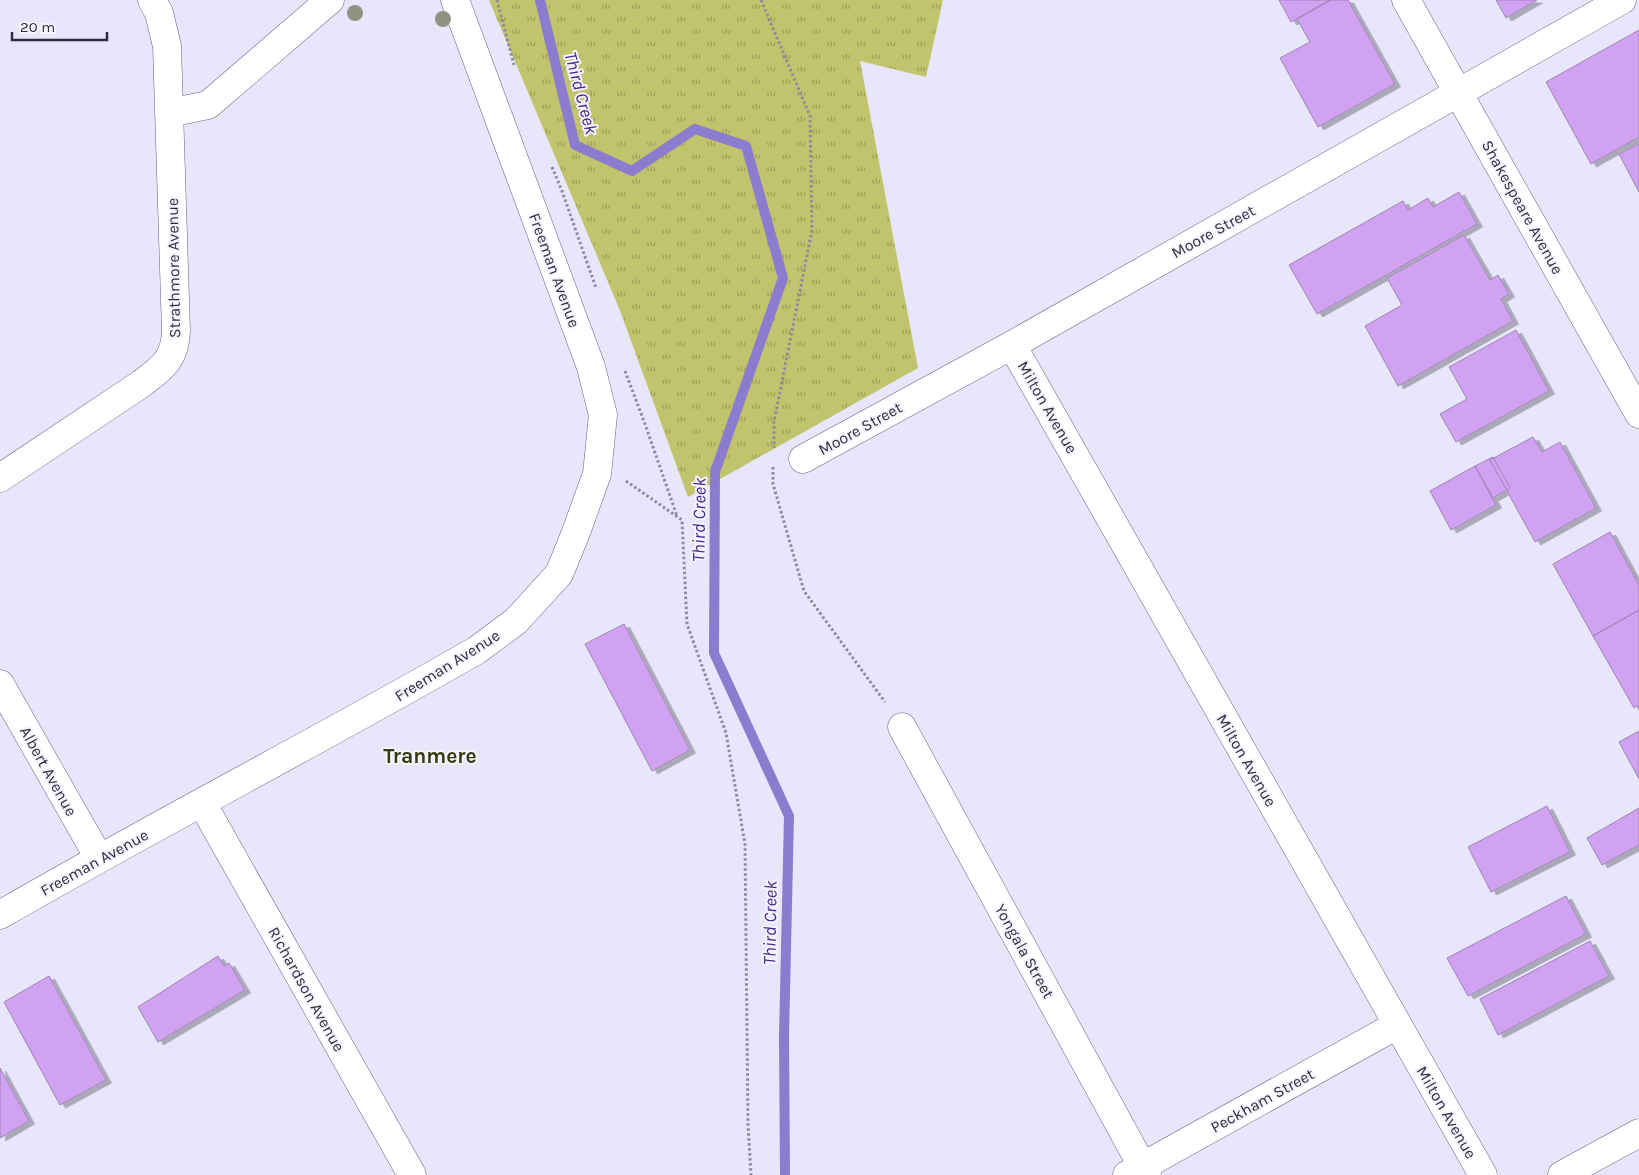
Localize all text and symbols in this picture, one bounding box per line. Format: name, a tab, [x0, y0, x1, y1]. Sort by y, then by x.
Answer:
scale bar	[12, 10, 108, 42]
text: 20 m	[20, 18, 55, 36]
water label: Third Creek	[559, 49, 603, 137]
street label: Shakespeare Avenue	[1478, 137, 1567, 278]
street label: Strathmore Avenue	[163, 198, 184, 338]
street label: Moore Street	[1168, 201, 1258, 262]
street label: Freeman Avenue	[525, 210, 584, 330]
street label: Milton Avenue	[1013, 358, 1082, 457]
street label: Moore Street	[815, 398, 905, 459]
water label: Third Creek	[687, 477, 711, 562]
street label: Freeman Avenue	[391, 625, 503, 705]
street label: Milton Avenue	[1212, 711, 1281, 810]
street label: Albert Avenue	[16, 723, 81, 819]
district label: Tranmere	[383, 744, 477, 768]
street label: Freeman Avenue	[37, 825, 152, 900]
water label: Third Creek	[758, 880, 782, 965]
street label: Yongala Street	[991, 901, 1058, 1002]
street label: Richardson Avenue	[264, 923, 349, 1055]
street label: Milton Avenue	[1412, 1063, 1481, 1162]
street label: Peckham Street	[1207, 1064, 1317, 1137]

